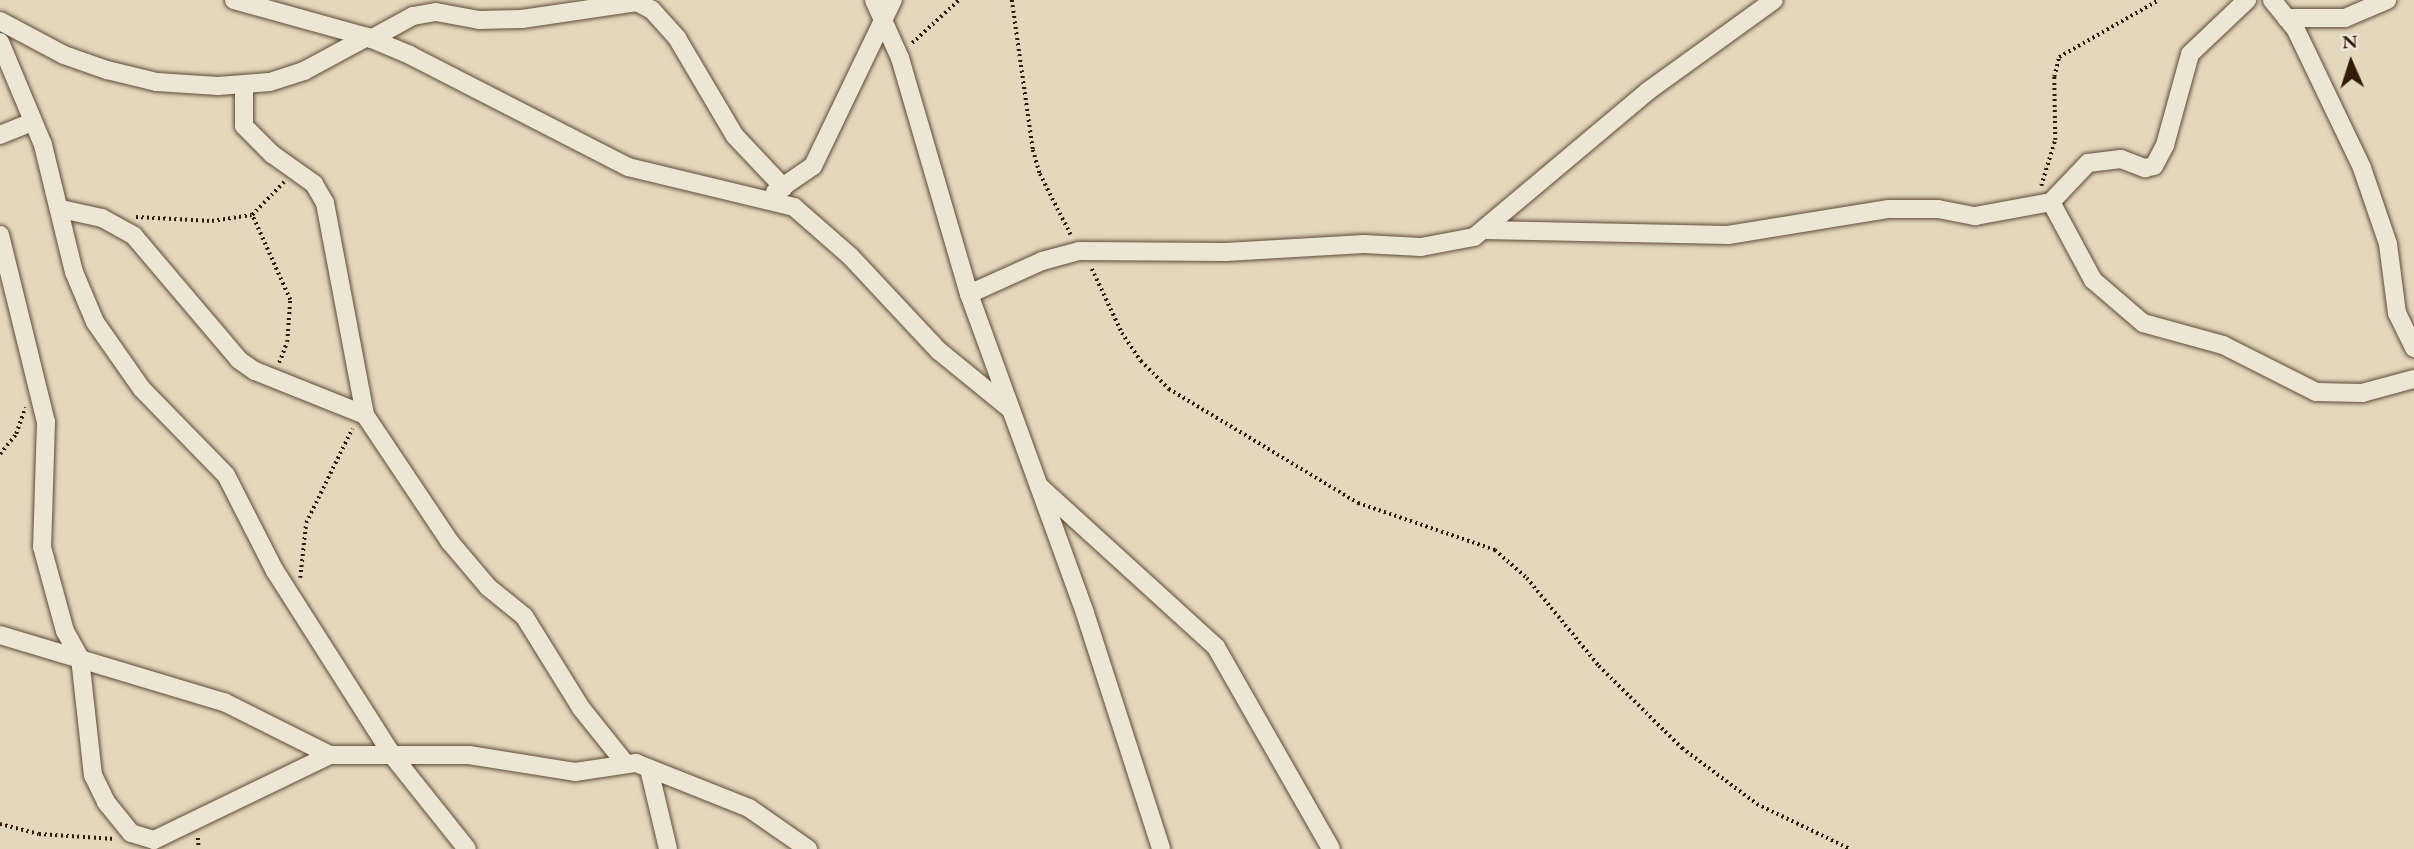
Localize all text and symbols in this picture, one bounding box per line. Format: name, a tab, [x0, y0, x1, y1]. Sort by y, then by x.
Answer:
north arrow	[2316, 28, 2386, 98]
text: N	[2342, 29, 2358, 54]

